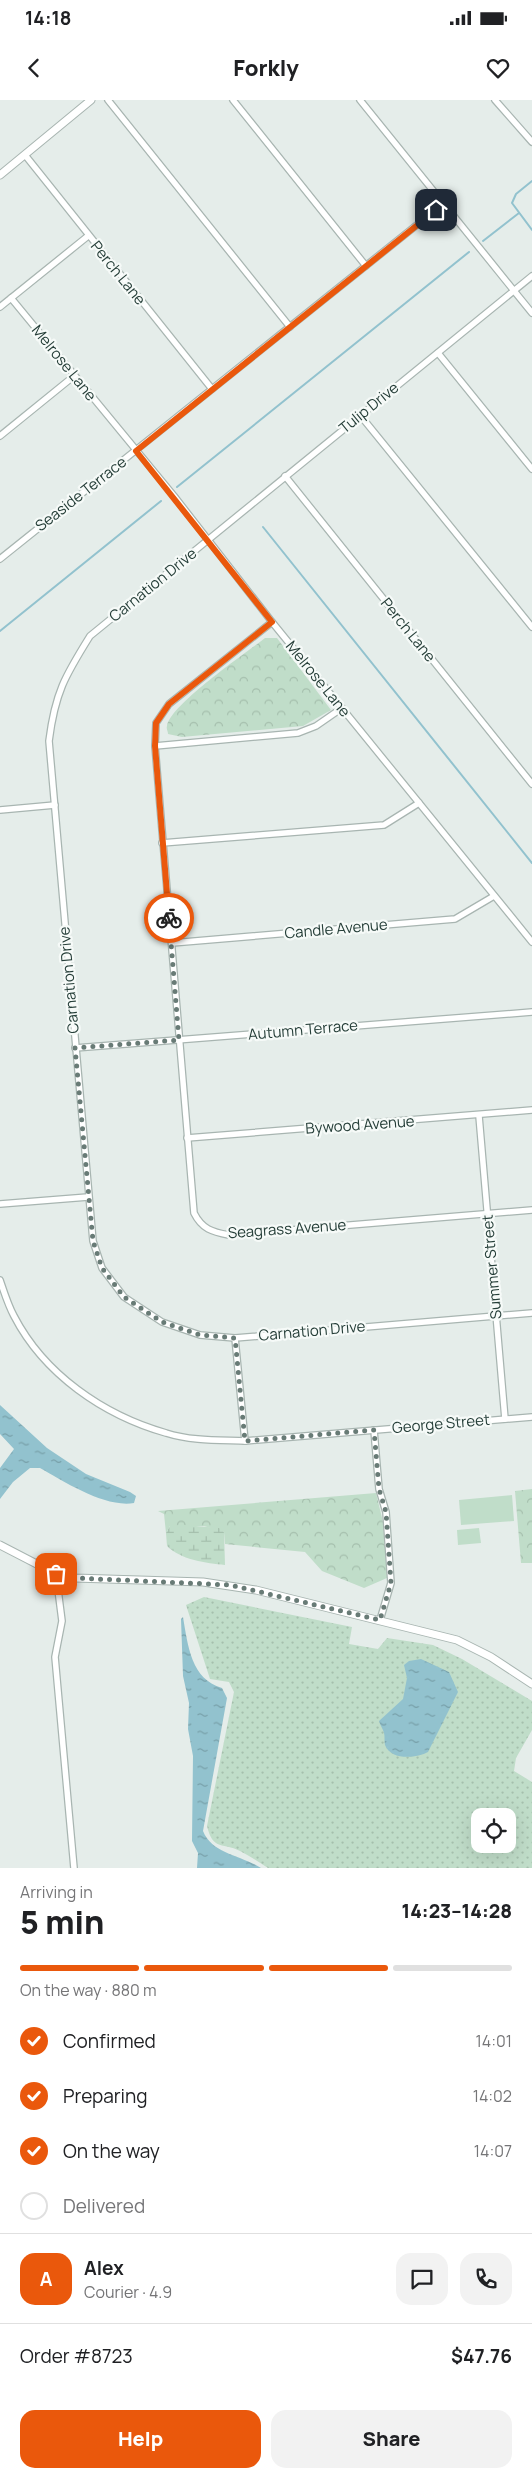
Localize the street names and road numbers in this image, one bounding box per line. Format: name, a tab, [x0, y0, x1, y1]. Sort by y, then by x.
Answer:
street label: Perch Lane	[86, 236, 151, 309]
street label: Melrose Lane	[27, 320, 102, 405]
street label: Tulip Drive	[334, 377, 403, 438]
street label: Seaside Terrace	[31, 451, 131, 536]
street label: Carnation Drive	[104, 543, 201, 626]
street label: Perch Lane	[376, 593, 441, 666]
street label: Melrose Lane	[281, 636, 356, 721]
street label: Candle Avenue	[284, 914, 389, 943]
street label: Carnation Drive	[53, 926, 84, 1034]
street label: Autumn Terrace	[247, 1014, 359, 1045]
street label: Bywood Avenue	[305, 1110, 415, 1139]
street label: Seagrass Avenue	[227, 1214, 347, 1243]
street label: Summer Street	[476, 1214, 507, 1320]
street label: Carnation Drive	[258, 1315, 366, 1346]
street label: George Street	[391, 1409, 491, 1438]

